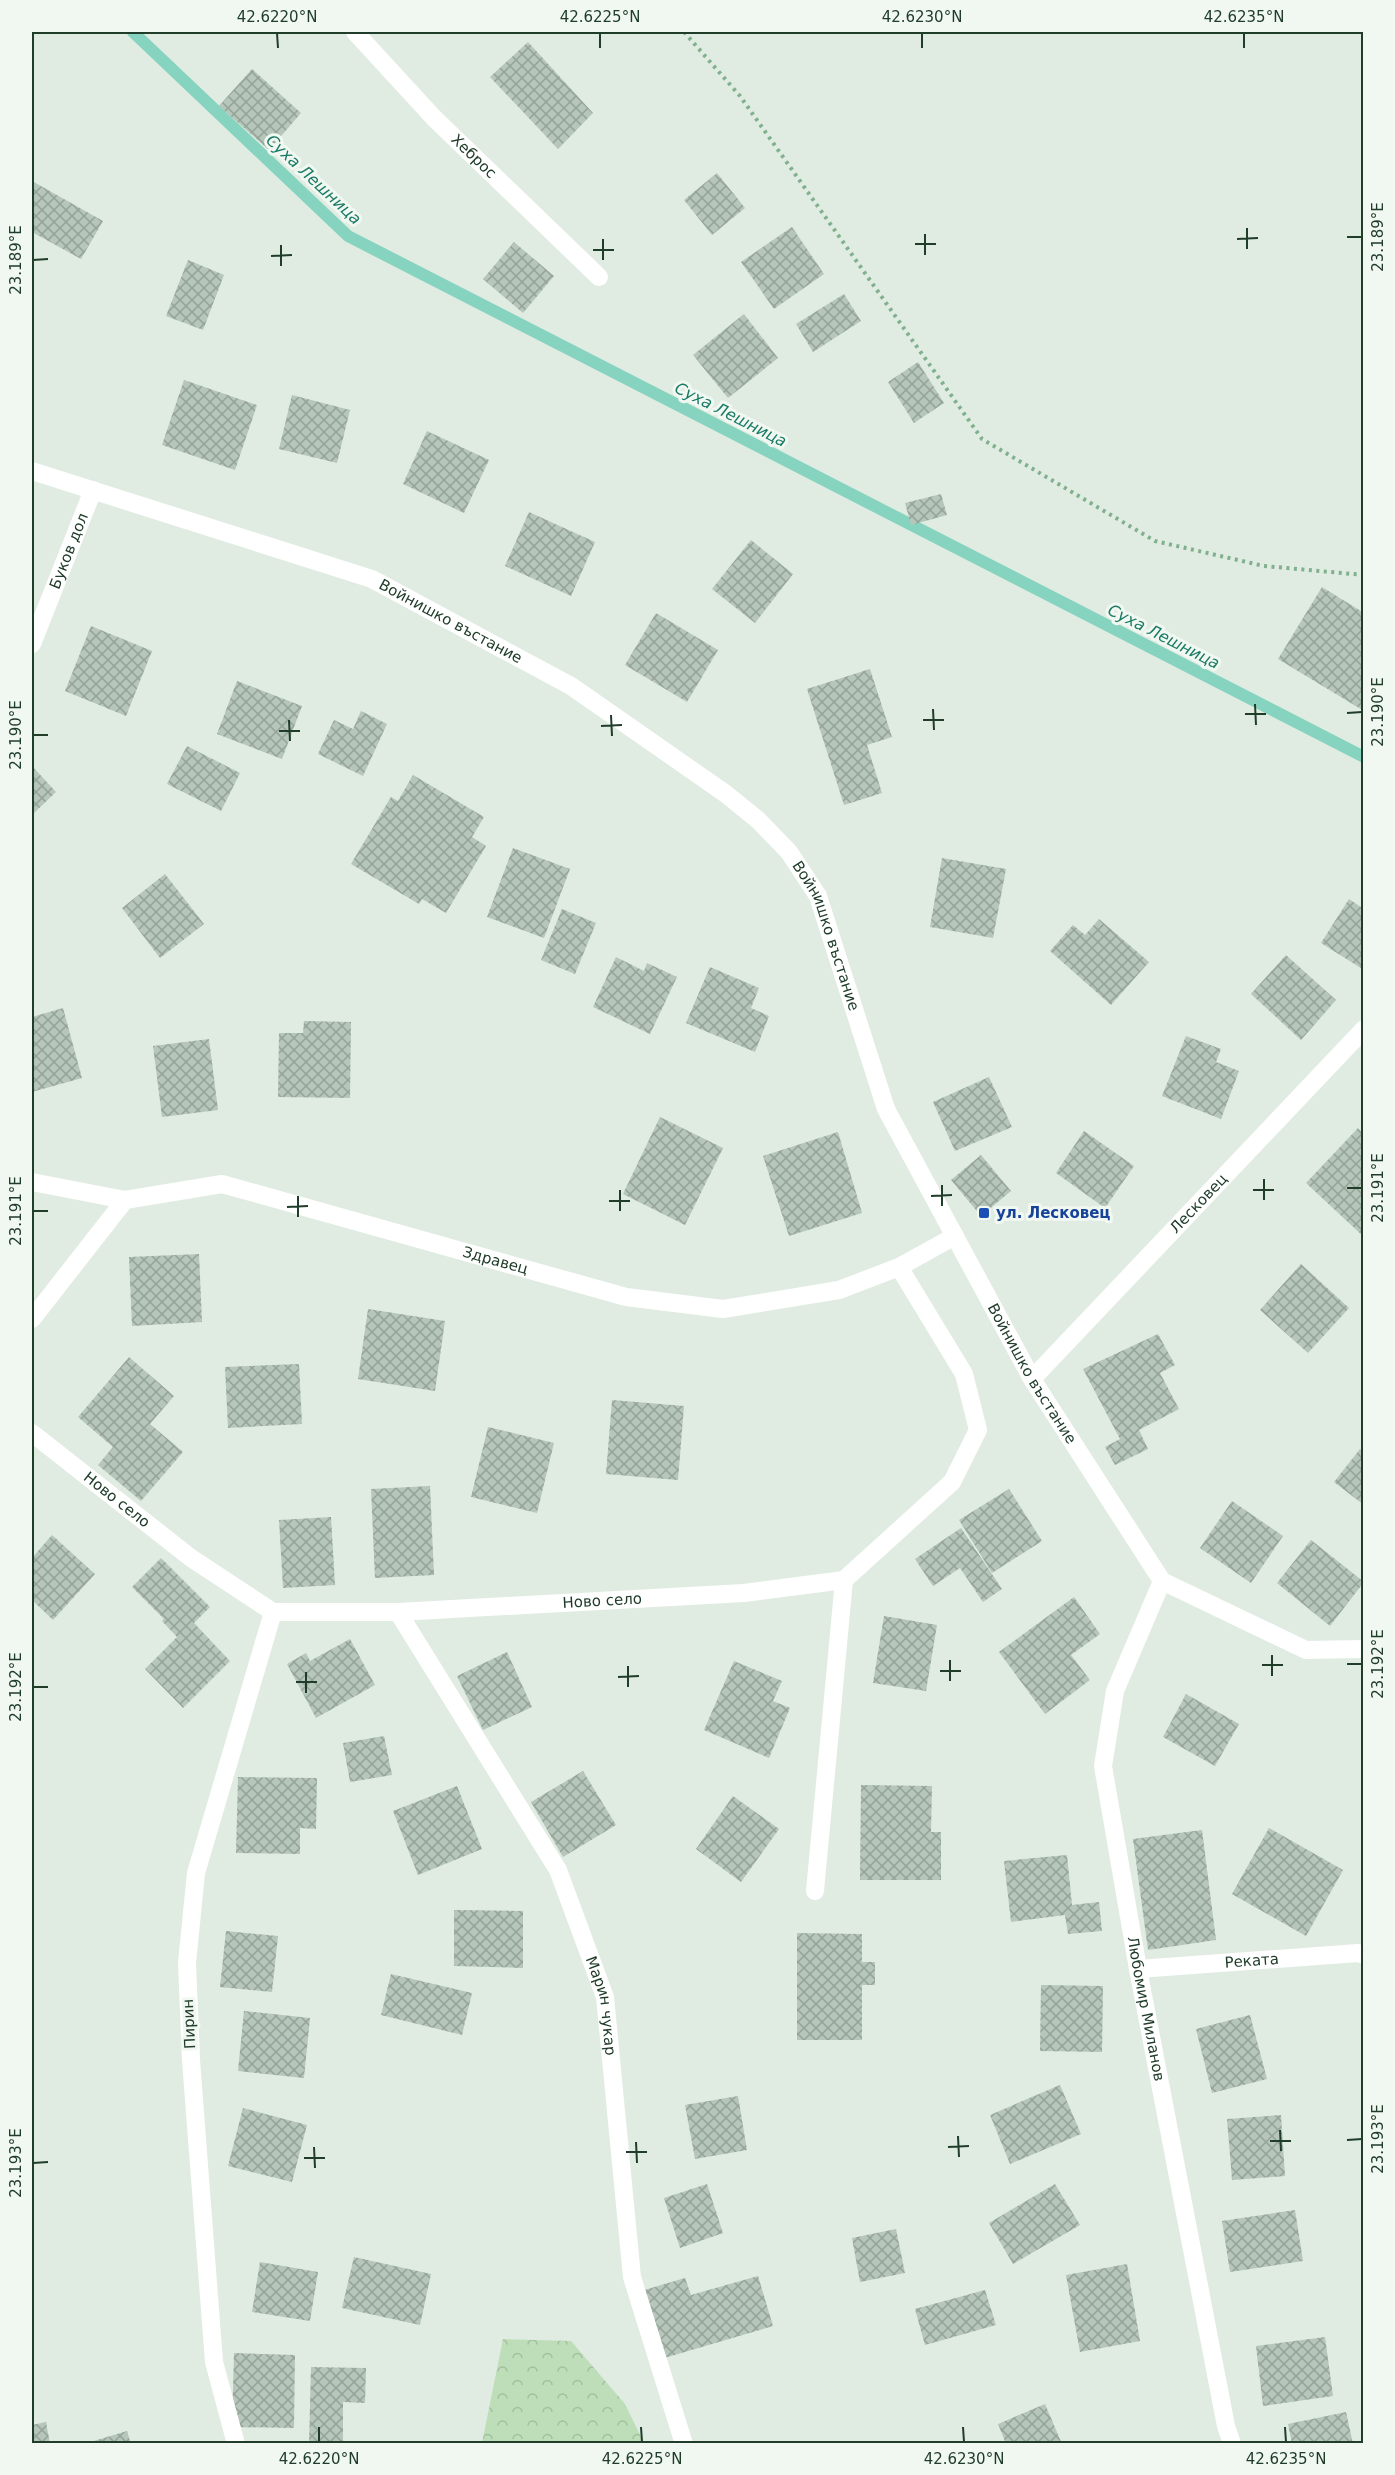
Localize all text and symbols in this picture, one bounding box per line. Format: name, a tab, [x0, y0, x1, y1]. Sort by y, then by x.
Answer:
text: 42.6220°N	[237, 8, 317, 26]
text: 42.6225°N	[560, 8, 640, 26]
text: 42.6230°N	[882, 8, 962, 26]
text: 42.6235°N	[1204, 8, 1284, 26]
water label: Суха Лешница	[262, 130, 365, 228]
street label: Хеброс	[447, 130, 500, 182]
text: 23.189°E	[1369, 202, 1387, 272]
text: 23.189°E	[7, 225, 25, 295]
water label: Суха Лешница	[672, 378, 790, 451]
street label: Буков дол	[46, 510, 92, 592]
street label: Войнишко въстание	[376, 575, 525, 667]
water label: Суха Лешница	[1105, 600, 1223, 673]
text: 23.190°E	[1369, 677, 1387, 747]
text: 23.190°E	[7, 700, 25, 770]
street label: Войнишко въстание	[788, 858, 863, 1013]
text: 23.191°E	[1369, 1153, 1387, 1223]
street label: Лесковец	[1166, 1170, 1231, 1237]
text: 23.191°E	[7, 1176, 25, 1246]
place label: ул. Лесковец	[996, 1204, 1110, 1222]
marker: ул. Лесковец	[977, 1206, 991, 1220]
street label: Здравец	[461, 1243, 530, 1278]
street label: Войнишко въстание	[984, 1300, 1080, 1447]
street label: Ново село	[80, 1468, 154, 1531]
street label: Ново село	[562, 1590, 642, 1612]
text: 23.192°E	[1369, 1629, 1387, 1699]
text: 23.192°E	[7, 1652, 25, 1722]
street label: Любомир Миланов	[1124, 1935, 1168, 2083]
street label: Реката	[1224, 1950, 1280, 1972]
street label: Марин чукар	[582, 1954, 620, 2056]
street label: Пирин	[179, 1999, 199, 2049]
text: 23.193°E	[1369, 2104, 1387, 2174]
text: 23.193°E	[7, 2128, 25, 2198]
text: 42.6220°N	[279, 2450, 359, 2468]
text: 42.6225°N	[602, 2450, 682, 2468]
text: 42.6230°N	[924, 2450, 1004, 2468]
text: 42.6235°N	[1246, 2450, 1326, 2468]

